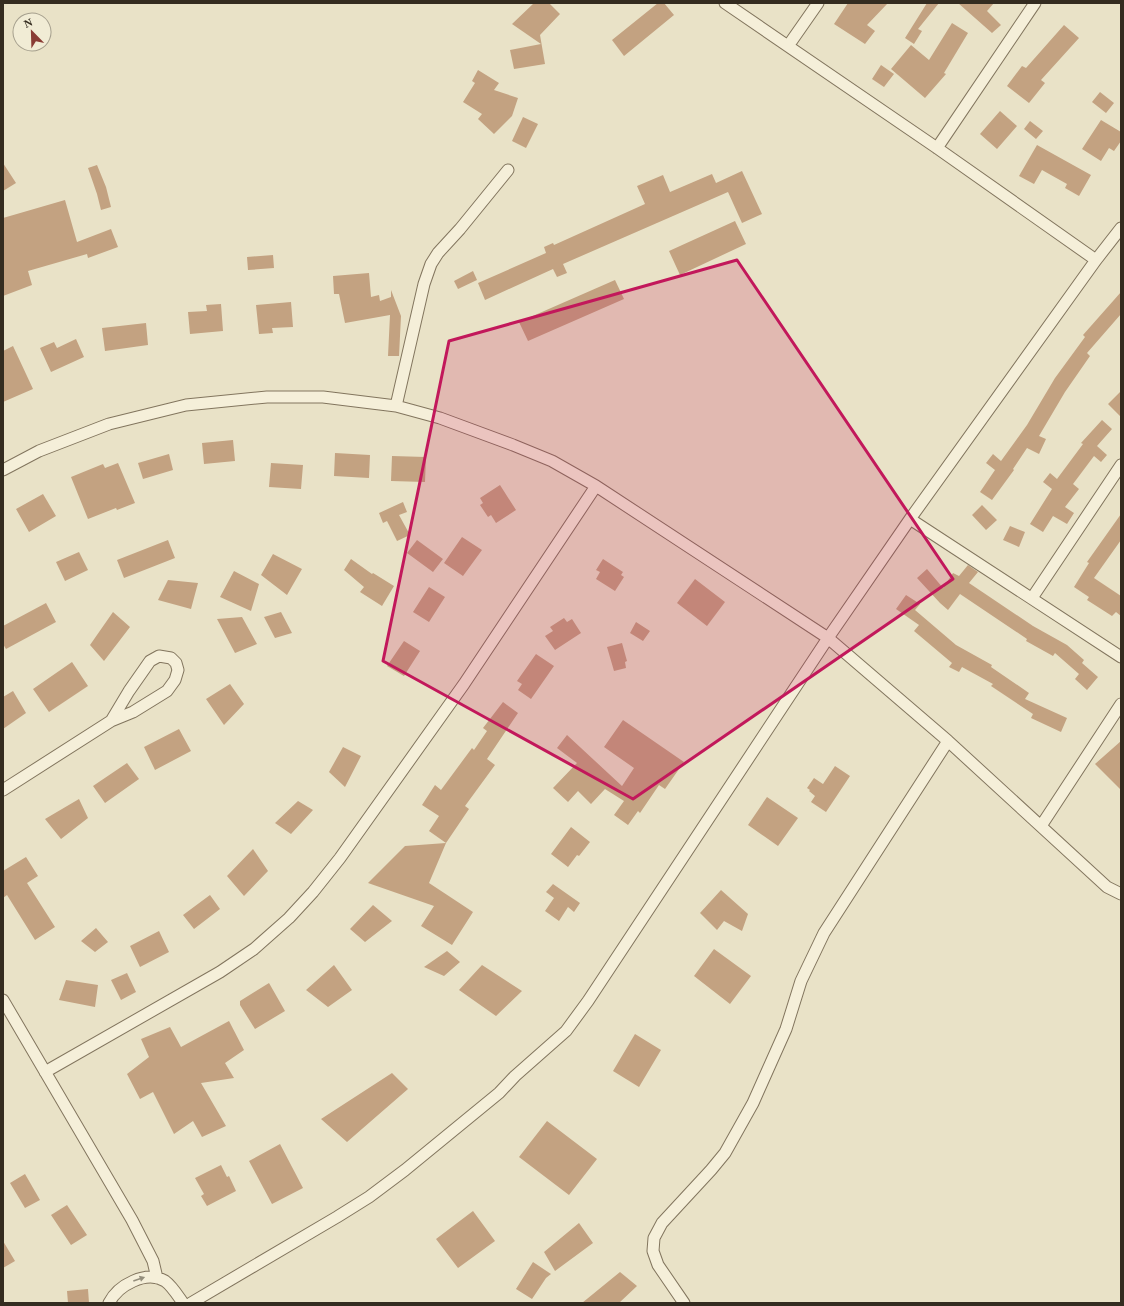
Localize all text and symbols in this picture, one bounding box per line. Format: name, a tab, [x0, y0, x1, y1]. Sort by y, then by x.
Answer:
north arrow	[12, 12, 52, 52]
text: N	[22, 16, 34, 30]
one-way arrow	[133, 1276, 145, 1282]

